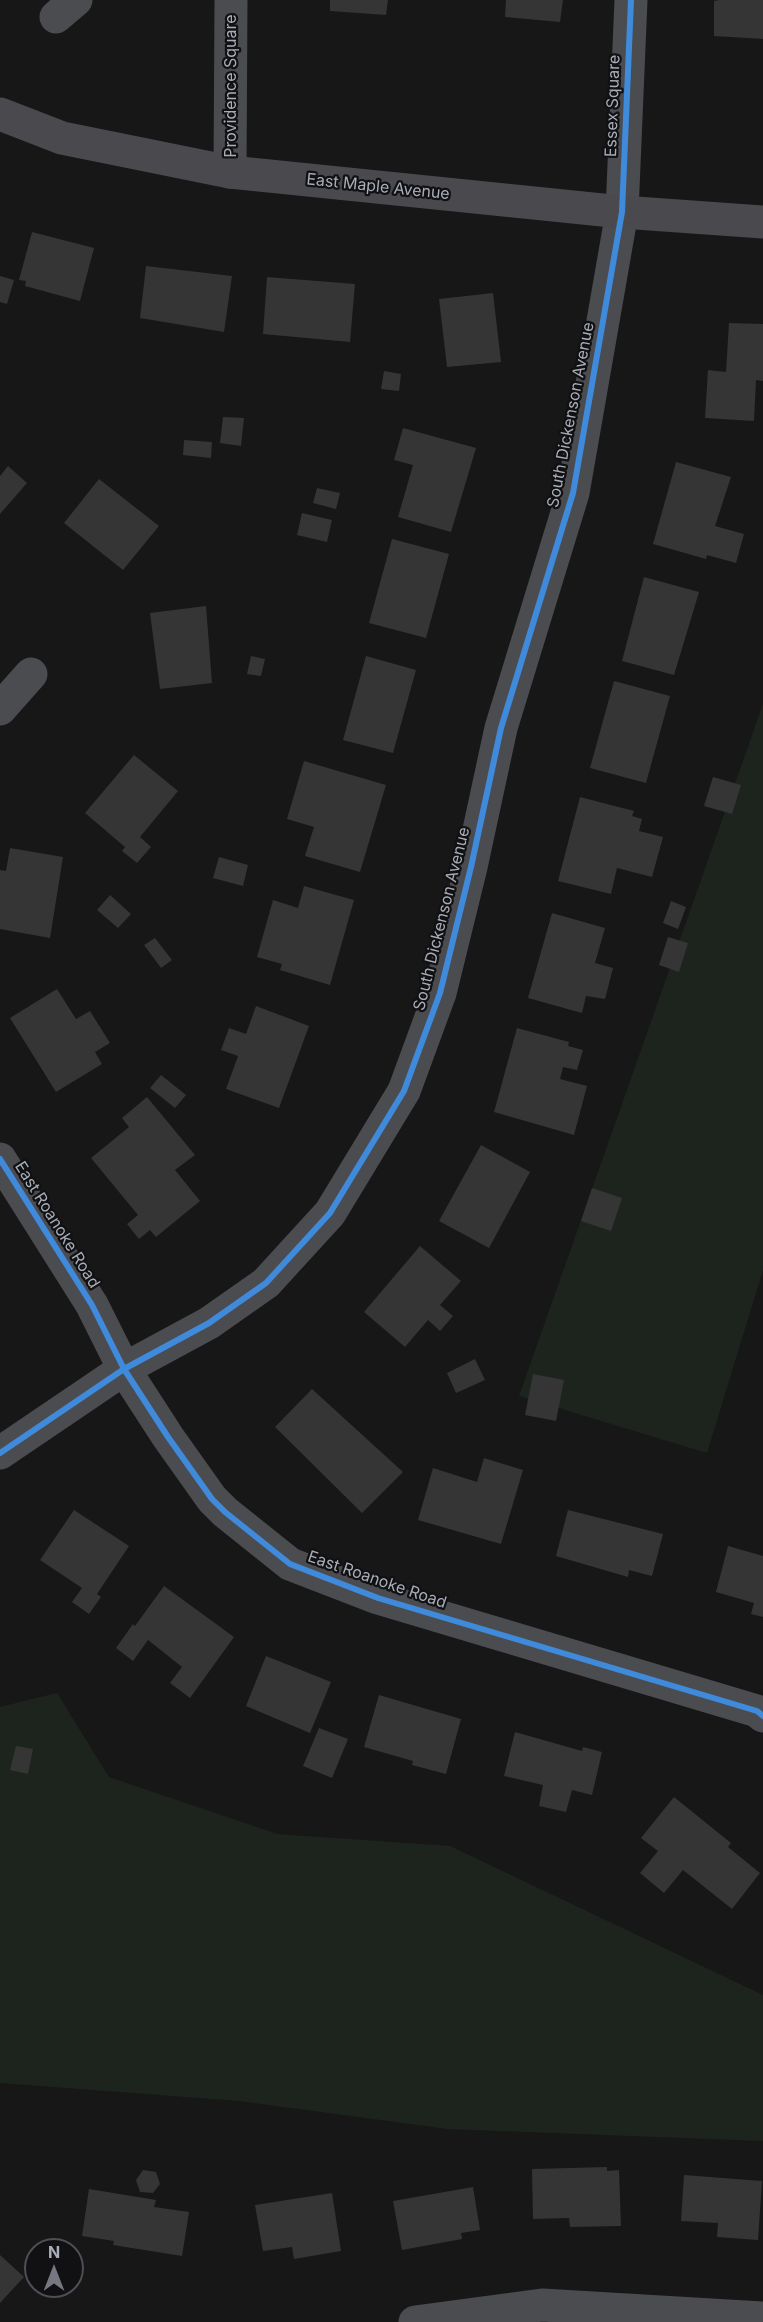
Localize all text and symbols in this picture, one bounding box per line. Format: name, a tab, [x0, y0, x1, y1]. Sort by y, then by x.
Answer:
street label: Providence Square	[221, 14, 241, 158]
street label: Essex Square	[602, 55, 624, 157]
street label: East Maple Avenue	[305, 170, 451, 204]
street label: South Dickenson Avenue	[544, 321, 598, 509]
street label: South Dickenson Avenue	[410, 825, 474, 1013]
street label: East Roanoke Road	[10, 1158, 104, 1292]
street label: East Roanoke Road	[305, 1547, 449, 1613]
north arrow	[24, 2238, 84, 2298]
text: N	[48, 2242, 60, 2262]

